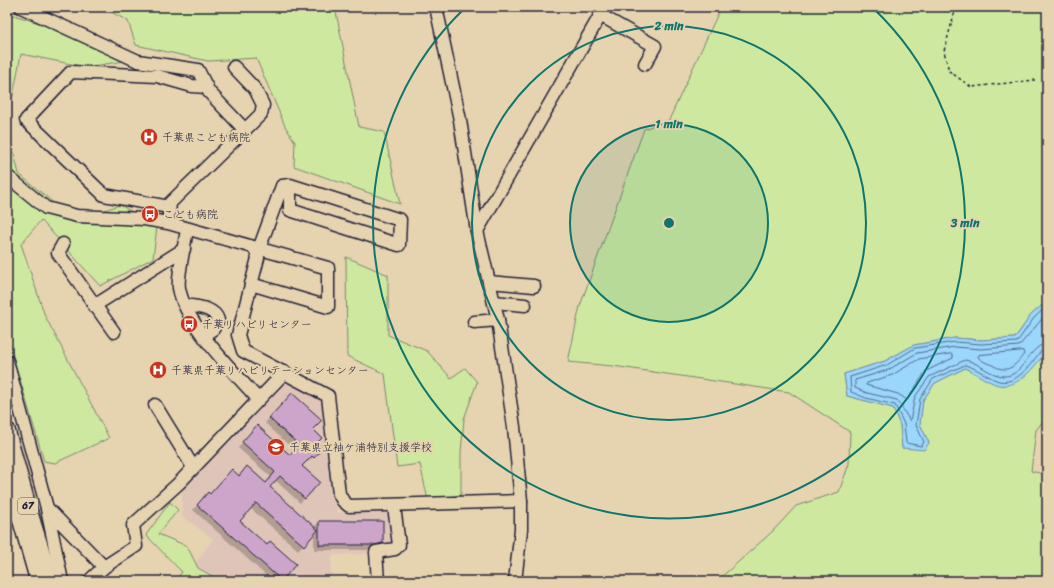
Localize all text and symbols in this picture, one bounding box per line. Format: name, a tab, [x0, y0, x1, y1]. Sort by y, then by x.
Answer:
text: 2 min	[653, 15, 684, 37]
text: 1 min	[655, 113, 683, 135]
hospital icon: 千葉県こども病院	[139, 127, 159, 147]
place label: 千葉県こども病院	[162, 128, 250, 147]
bus stop icon: こども病院	[140, 204, 160, 224]
place label: こども病院	[163, 205, 218, 224]
text: 3 min	[950, 212, 980, 234]
centre of rings	[662, 216, 676, 230]
bus stop icon: 千葉リハビリセンター	[179, 314, 199, 334]
place label: 千葉リハビリセンター	[202, 315, 312, 334]
hospital icon: 千葉県千葉リハビリテーションセンター	[148, 360, 168, 380]
place label: 千葉県千葉リハビリテーションセンター	[171, 361, 369, 380]
school or university icon: 千葉県立袖ケ浦特別支援学校	[266, 437, 286, 457]
place label: 千葉県立袖ケ浦特別支援学校	[289, 438, 432, 457]
road number: 67	[18, 498, 38, 514]

